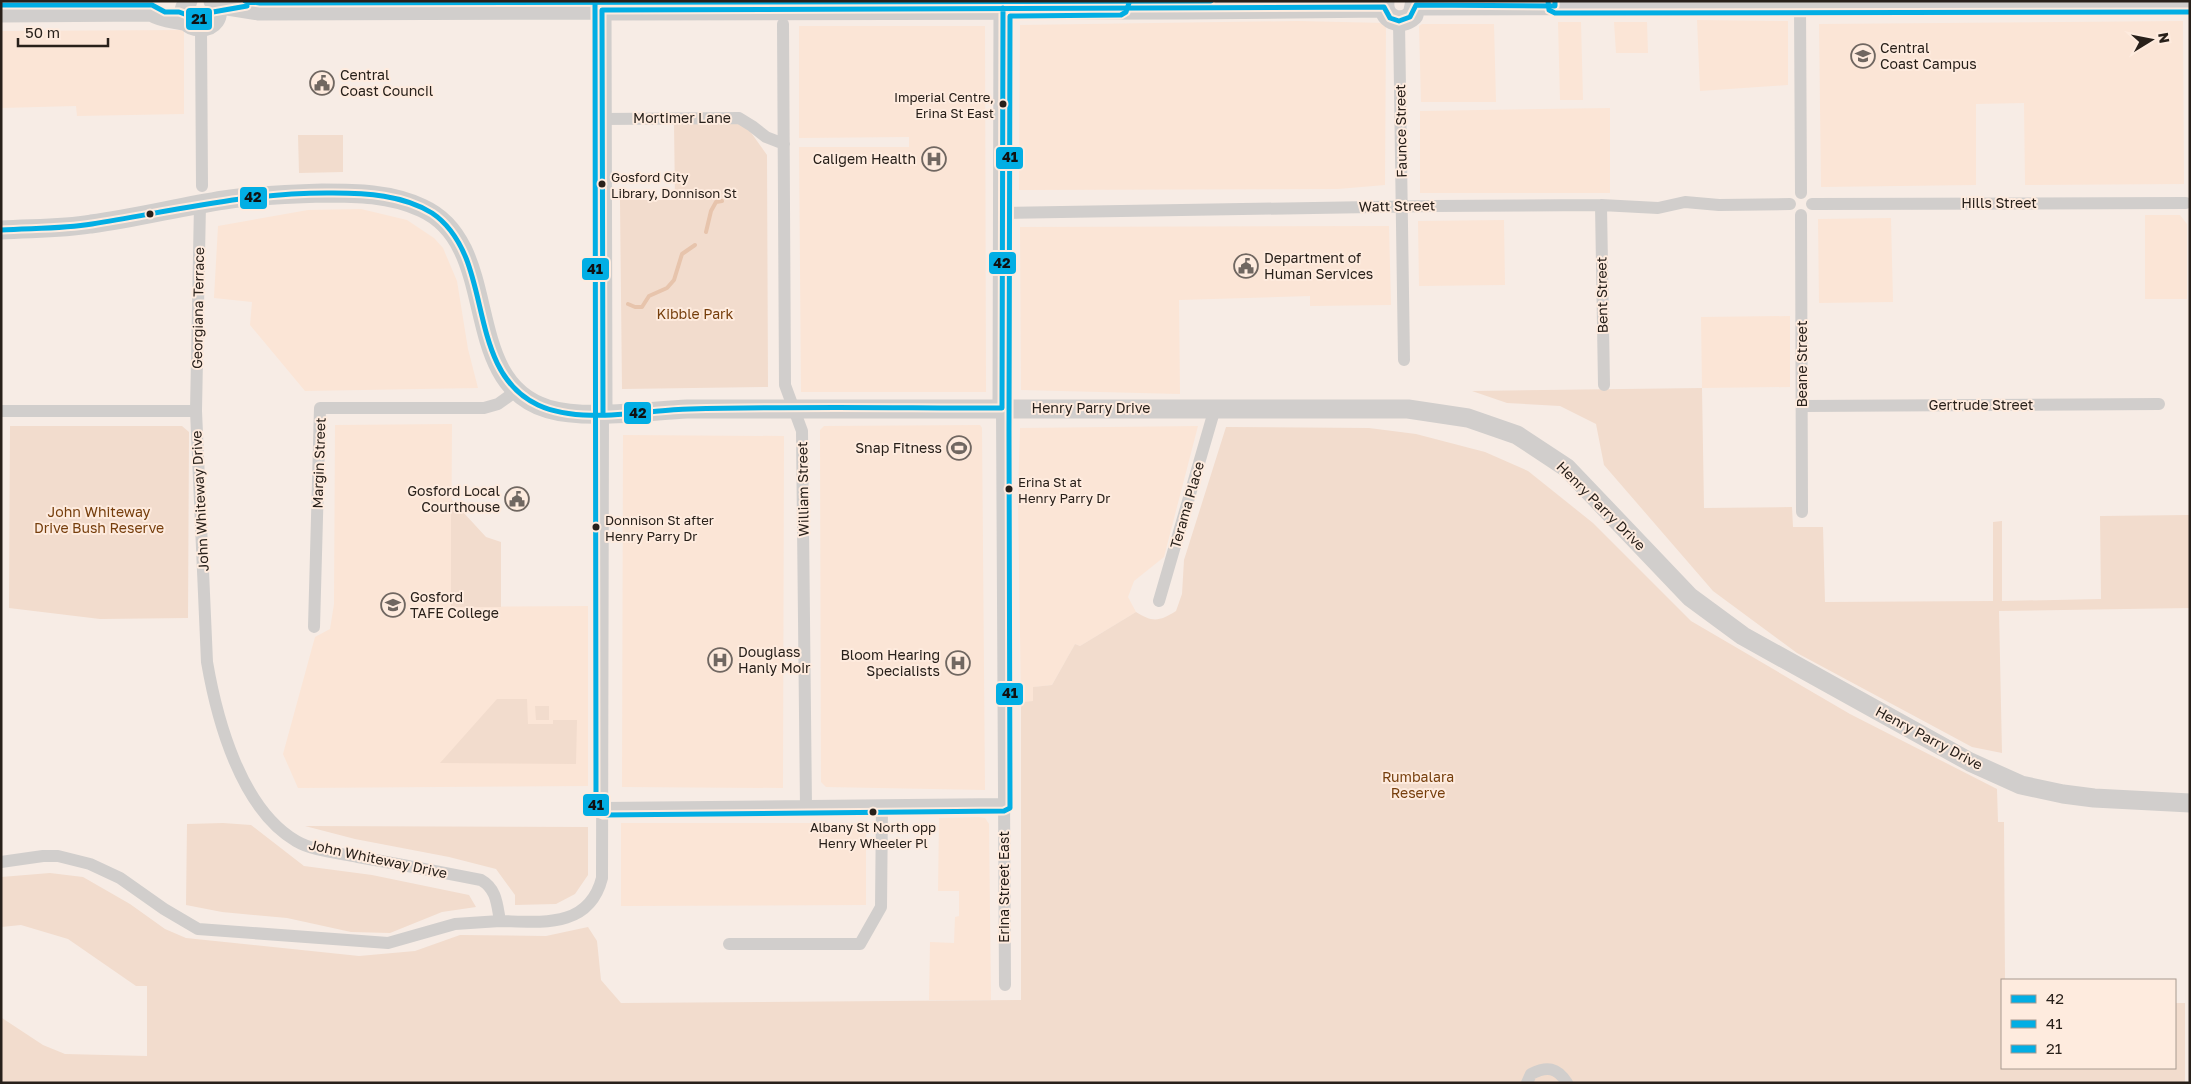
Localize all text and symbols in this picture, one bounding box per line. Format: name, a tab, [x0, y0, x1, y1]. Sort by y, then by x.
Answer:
line badge: 21	[185, 7, 213, 31]
text: 21	[191, 10, 207, 27]
scale bar	[18, 15, 108, 47]
north arrow	[2126, 15, 2176, 65]
text: 50 m	[25, 23, 60, 41]
text: N	[2155, 31, 2174, 44]
place label: Central Coast Campus	[1880, 39, 1977, 72]
school or university icon: Central Coast Campus	[1850, 43, 1876, 69]
place label: Central Coast Council	[340, 66, 433, 99]
public building icon: Central Coast Council	[309, 70, 335, 96]
street label: Faunce Street	[1391, 84, 1410, 178]
place label: Imperial Centre, Erina St East	[894, 89, 994, 121]
marker: Imperial Centre, Erina St East	[998, 99, 1008, 109]
street label: Mortimer Lane	[633, 109, 731, 126]
hospital icon: Caligem Health	[921, 146, 947, 172]
line badge: 41	[995, 146, 1024, 170]
text: 41	[1002, 148, 1018, 165]
place label: Caligem Health	[813, 150, 916, 167]
place label: Gosford City Library, Donnison St	[611, 169, 737, 201]
marker: Gosford City Library, Donnison St	[597, 179, 607, 189]
line badge: 42	[239, 186, 268, 210]
text: 42	[244, 188, 262, 205]
street label: Hills Street	[1961, 194, 2037, 211]
street label: Watt Street	[1359, 196, 1435, 215]
unlabelled marker	[145, 209, 155, 219]
street label: Georgiana Terrace	[188, 247, 207, 369]
place label: Department of Human Services	[1264, 249, 1373, 282]
line badge: 42	[988, 251, 1017, 275]
public building icon: Department of Human Services	[1233, 253, 1259, 279]
text: 42	[993, 254, 1011, 271]
line badge: 41	[581, 257, 610, 281]
street label: Bent Street	[1592, 257, 1611, 333]
text: 41	[587, 260, 603, 277]
park label: Kibble Park	[657, 305, 734, 322]
street label: Beane Street	[1793, 320, 1810, 408]
street label: Gertrude Street	[1929, 396, 2033, 413]
street label: Henry Parry Drive	[1032, 399, 1150, 416]
line badge: 42	[623, 401, 652, 425]
text: 42	[629, 404, 647, 421]
street label: Margin Street	[308, 417, 329, 509]
street label: John Whiteway Drive	[187, 430, 212, 572]
sports icon: Snap Fitness	[946, 435, 972, 461]
place label: Snap Fitness	[855, 439, 942, 456]
street label: William Street	[793, 441, 812, 537]
street label: Henry Parry Drive	[1553, 458, 1649, 554]
street label: Terama Place	[1166, 459, 1207, 550]
place label: Erina St at Henry Parry Dr	[1018, 474, 1110, 506]
place label: Gosford Local Courthouse	[407, 482, 500, 515]
marker: Erina St at Henry Parry Dr	[1004, 484, 1014, 494]
public building icon: Gosford Local Courthouse	[504, 486, 530, 512]
park label: John Whiteway Drive Bush Reserve	[34, 503, 164, 536]
place label: Donnison St after Henry Parry Dr	[605, 512, 714, 544]
marker: Donnison St after Henry Parry Dr	[591, 522, 601, 532]
place label: Gosford TAFE College	[410, 588, 499, 621]
school or university icon: Gosford TAFE College	[380, 592, 406, 618]
place label: Douglass Hanly Moir	[738, 643, 811, 676]
place label: Bloom Hearing Specialists	[840, 646, 940, 679]
hospital icon: Douglass Hanly Moir	[707, 647, 733, 673]
hospital icon: Bloom Hearing Specialists	[945, 650, 971, 676]
line badge: 41	[995, 682, 1024, 706]
text: 41	[1002, 684, 1018, 701]
street label: Henry Parry Drive	[1873, 702, 1986, 773]
park label: Rumbalara Reserve	[1382, 768, 1454, 801]
line badge: 41	[582, 793, 610, 817]
text: 41	[588, 796, 604, 813]
marker: Albany St North opp Henry Wheeler Pl	[868, 807, 878, 817]
place label: Albany St North opp Henry Wheeler Pl	[810, 819, 936, 851]
street label: Erina Street East	[995, 831, 1012, 943]
street label: John Whiteway Drive	[307, 836, 449, 881]
legend	[2001, 979, 2176, 1069]
text: 42	[2046, 989, 2064, 1007]
text: 41	[2046, 1014, 2062, 1032]
text: 21	[2046, 1039, 2062, 1057]

